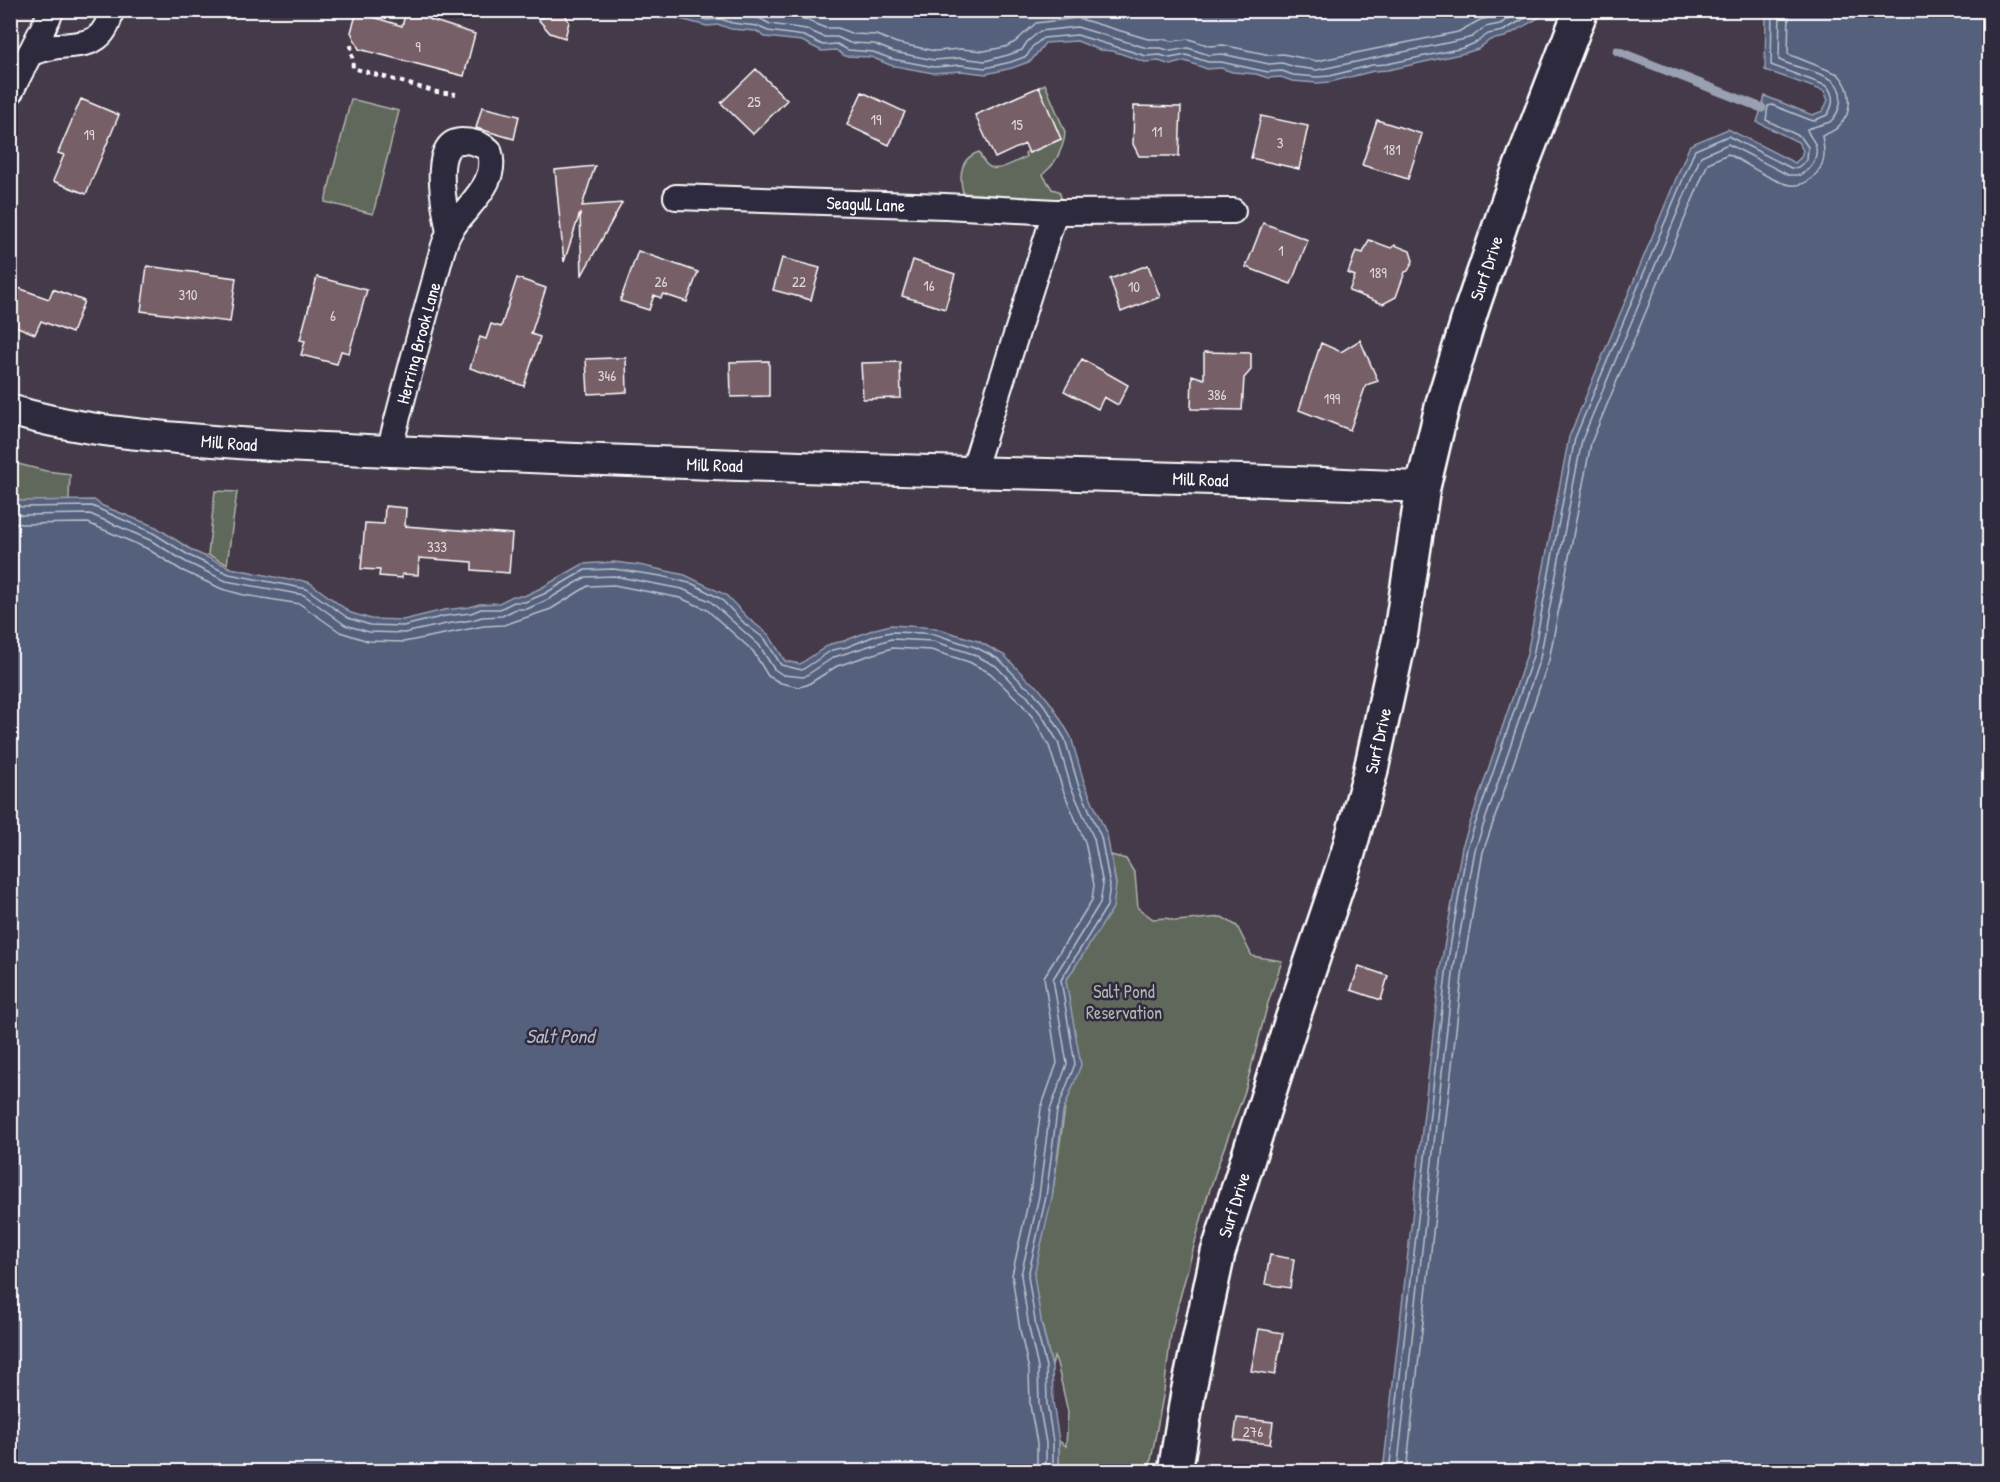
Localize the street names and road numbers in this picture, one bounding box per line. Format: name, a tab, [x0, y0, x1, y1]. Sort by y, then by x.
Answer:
street label: Seagull Lane	[826, 190, 906, 217]
street label: Surf Drive	[1463, 232, 1508, 304]
street label: Herring Brook Lane	[389, 279, 446, 406]
street label: Mill Road	[200, 428, 258, 457]
street label: Mill Road	[686, 451, 743, 478]
street label: Mill Road	[1172, 465, 1229, 492]
street label: Surf Drive	[1358, 705, 1397, 776]
street label: Surf Drive	[1211, 1169, 1255, 1240]

